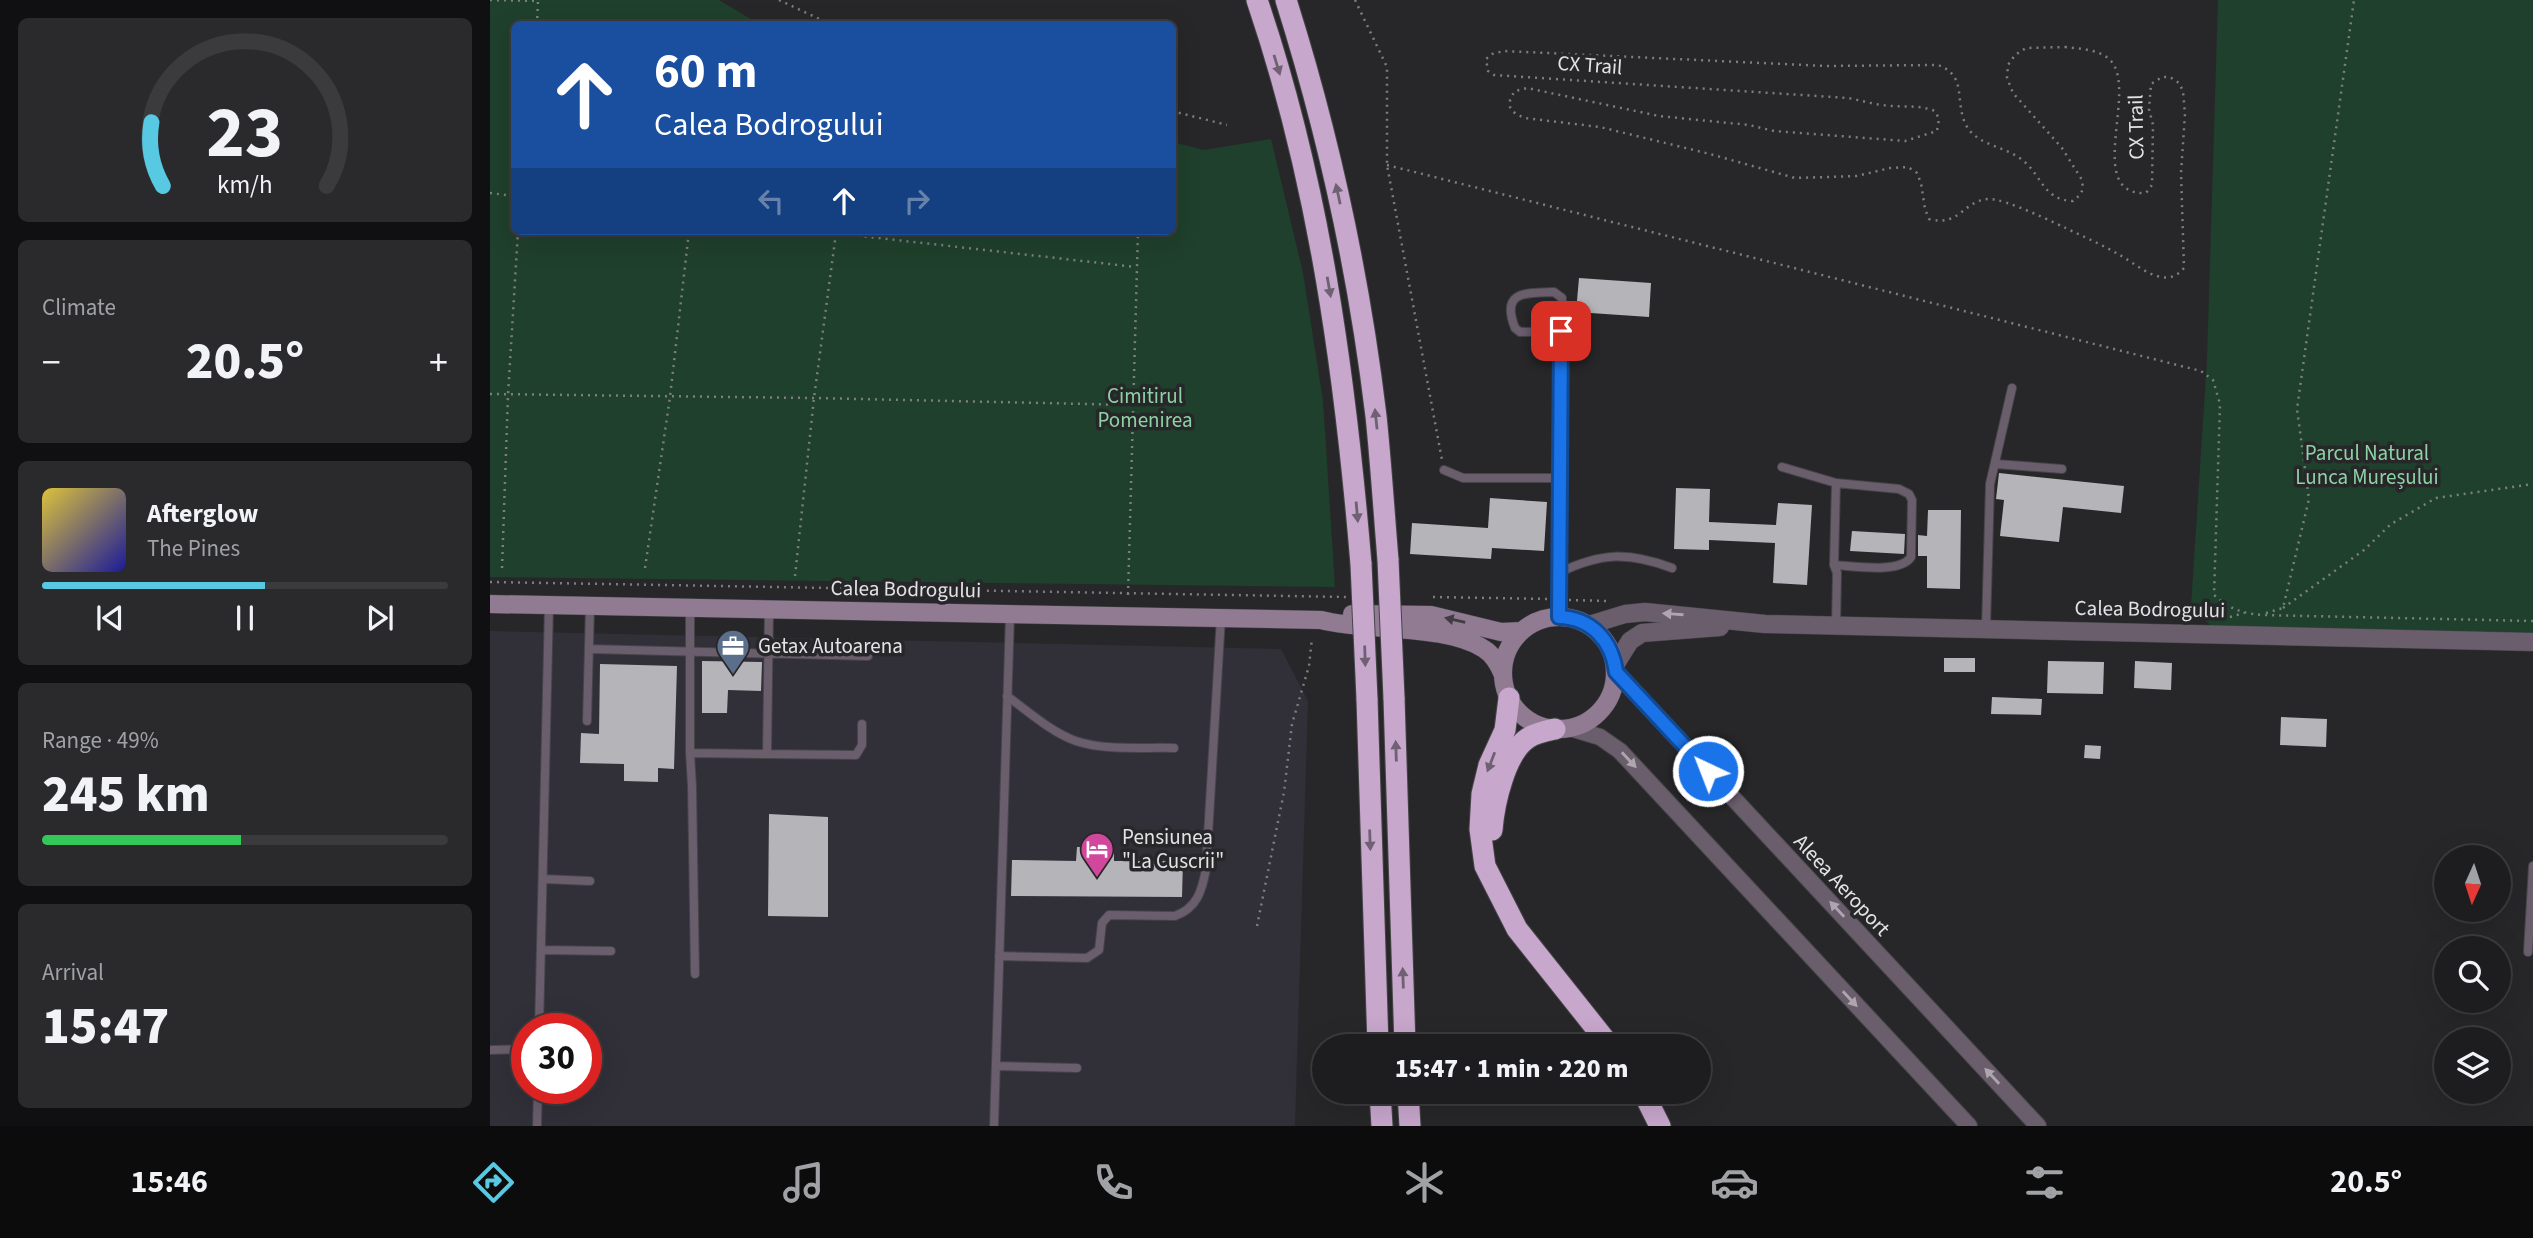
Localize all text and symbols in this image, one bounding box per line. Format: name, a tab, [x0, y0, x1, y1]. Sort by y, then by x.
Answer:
text: 60 m	[654, 37, 758, 107]
street label: CX Trail	[1556, 48, 1624, 82]
icon: ahead	[539, 49, 630, 140]
one-way arrow	[1273, 55, 1283, 76]
text: 23	[207, 81, 283, 185]
street label: CX Trail	[2120, 94, 2152, 160]
text: Calea Bodrogului	[654, 102, 884, 148]
text: km/h	[217, 167, 273, 203]
icon: left	[752, 182, 790, 220]
icon: ahead	[825, 182, 863, 220]
icon: right	[898, 182, 936, 220]
one-way arrow	[1333, 183, 1344, 205]
one-way arrow	[1324, 276, 1335, 298]
text: Climate	[42, 291, 116, 324]
pin	[1531, 301, 1591, 361]
icon: arrive	[1542, 312, 1580, 350]
text: 20.5°	[186, 325, 304, 399]
text: −	[42, 336, 61, 390]
text: +	[429, 336, 448, 390]
park label: Cimitirul Pomenirea	[1097, 381, 1193, 435]
one-way arrow	[1370, 407, 1381, 429]
park label: Parcul Natural Lunca Mureșului	[2295, 438, 2439, 492]
text: Afterglow	[147, 495, 258, 532]
one-way arrow	[1352, 502, 1363, 524]
text: The Pines	[147, 532, 240, 565]
street label: Calea Bodrogului	[830, 573, 982, 605]
street label: Calea Bodrogului	[2074, 593, 2226, 625]
icon: previous	[91, 599, 129, 637]
icon: pause	[226, 599, 264, 637]
icon: next	[361, 599, 399, 637]
one-way arrow	[1662, 608, 1684, 619]
one-way arrow	[1444, 615, 1466, 626]
office icon: Getax Autoarena	[714, 627, 752, 676]
place label: Getax Autoarena	[758, 631, 903, 661]
one-way arrow	[1359, 645, 1371, 667]
text: Range · 49%	[42, 724, 159, 757]
position arrow	[1671, 734, 1745, 808]
one-way arrow	[1390, 740, 1402, 762]
one-way arrow	[1620, 751, 1636, 768]
one-way arrow	[1485, 752, 1496, 773]
text: 245 km	[42, 758, 210, 832]
place label: Pensiunea "La Cuscrii"	[1122, 822, 1224, 876]
street label: Aleea Aeroport	[1787, 827, 1897, 943]
hotel icon: Pensiunea "La Cuscrii"	[1078, 830, 1116, 879]
one-way arrow	[1365, 830, 1376, 852]
north arrow	[2434, 845, 2511, 922]
map controls	[2434, 845, 2511, 1104]
one-way arrow	[1828, 901, 1845, 918]
button: search	[2434, 936, 2511, 1013]
text: Arrival	[42, 956, 104, 989]
one-way arrow	[1397, 967, 1408, 989]
text: 15:47	[42, 990, 169, 1064]
one-way arrow	[1842, 990, 1858, 1007]
speed limit sign: 30	[511, 1013, 602, 1104]
button: layers	[2434, 1027, 2511, 1104]
text: 15:47 · 1 min · 220 m	[1395, 1050, 1628, 1087]
one-way arrow	[1984, 1068, 2000, 1085]
icon: directions	[469, 1158, 518, 1207]
icon: music	[779, 1158, 828, 1207]
icon: phone	[1089, 1158, 1138, 1207]
icon: climate	[1400, 1158, 1449, 1207]
icon: car	[1710, 1158, 1759, 1207]
icon: filters	[2020, 1158, 2069, 1207]
text: 15:46	[131, 1159, 208, 1205]
text: 20.5°	[2330, 1159, 2402, 1205]

